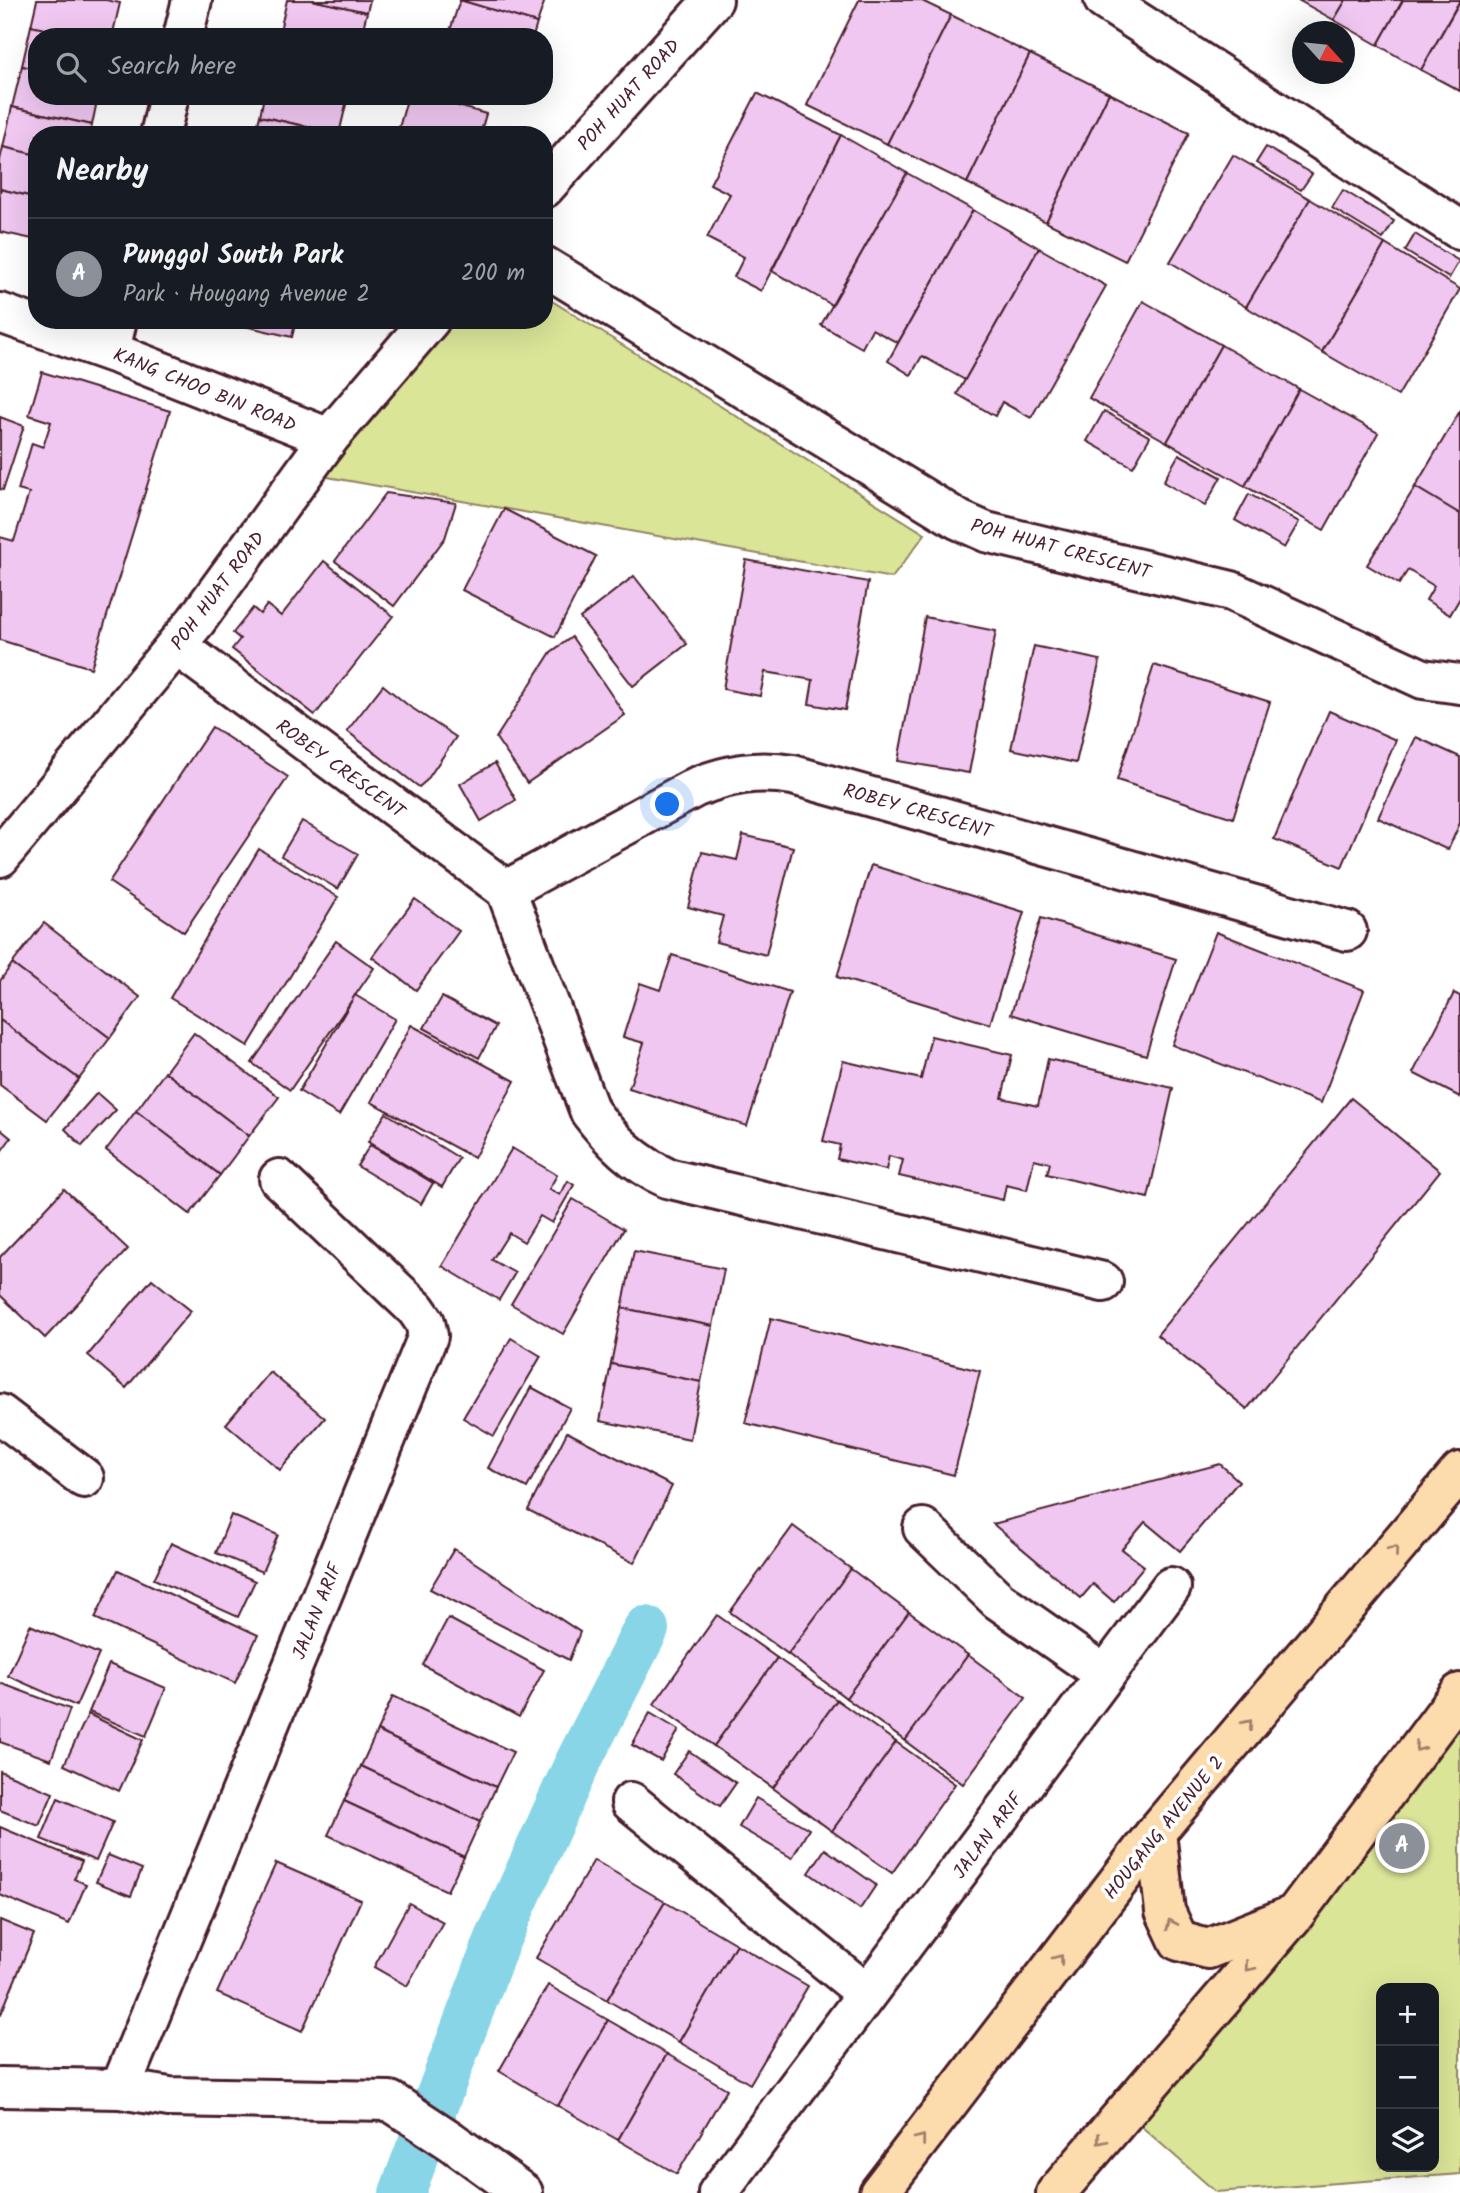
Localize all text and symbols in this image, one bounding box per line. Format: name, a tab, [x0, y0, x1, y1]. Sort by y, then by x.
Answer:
north arrow	[1292, 21, 1355, 84]
search box	[28, 28, 553, 105]
street label: POH HUAT ROAD	[571, 32, 688, 158]
text: Search here	[108, 46, 236, 88]
icon: search	[52, 48, 90, 86]
text: Nearby	[56, 148, 148, 196]
text: Punggol South Park	[123, 235, 343, 277]
text: A	[72, 256, 86, 292]
text: 200 m	[461, 256, 525, 292]
text: Park · Hougang Avenue 2	[123, 277, 370, 313]
street label: KANG CHOO BIN ROAD	[108, 340, 300, 441]
street label: POH HUAT CRESCENT	[967, 512, 1155, 589]
street label: POH HUAT ROAD	[164, 525, 273, 657]
street label: ROBEY CRESCENT	[269, 712, 412, 828]
street label: ROBEY CRESCENT	[839, 776, 997, 848]
your location	[650, 787, 684, 821]
one-way arrow	[1386, 1545, 1399, 1558]
street label: JALAN ARIF	[285, 1557, 352, 1664]
one-way arrow	[1240, 1719, 1252, 1732]
one-way arrow	[1415, 1740, 1427, 1752]
street label: HOUGANG AVENUE 2	[1097, 1750, 1232, 1907]
street label: JALAN ARIF	[946, 1785, 1032, 1886]
pin: A	[1379, 1820, 1425, 1872]
one-way arrow	[1165, 1919, 1179, 1931]
one-way arrow	[1051, 1954, 1064, 1966]
one-way arrow	[1245, 1959, 1257, 1972]
map controls	[1376, 1983, 1439, 2172]
button: +	[1376, 1983, 1439, 2046]
button: −	[1376, 2046, 1439, 2109]
button: layers	[1376, 2109, 1439, 2172]
one-way arrow	[1097, 2132, 1110, 2145]
one-way arrow	[912, 2134, 925, 2147]

